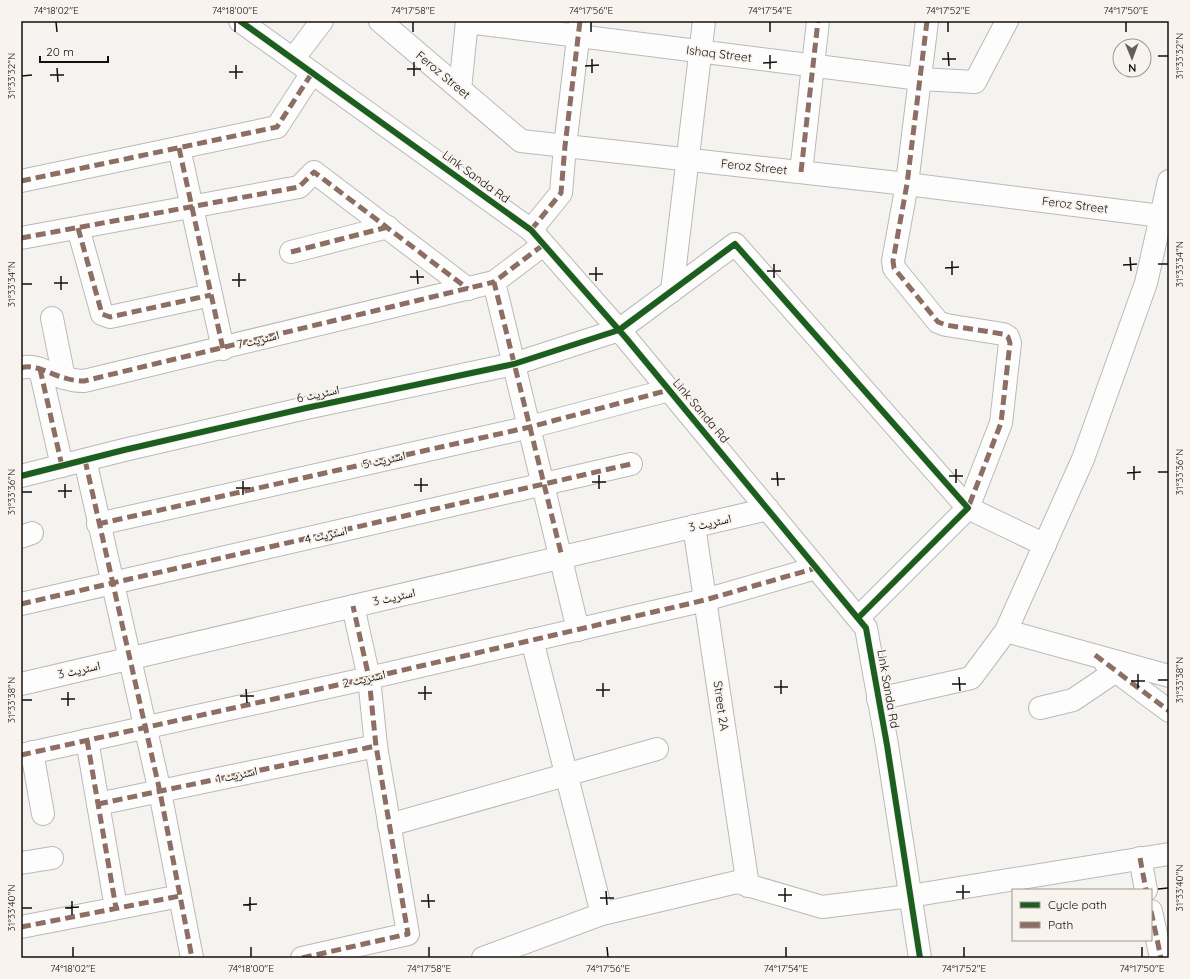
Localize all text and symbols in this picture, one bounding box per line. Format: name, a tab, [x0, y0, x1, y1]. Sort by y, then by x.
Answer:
text: 74°18'02"E	[33, 4, 79, 17]
text: 74°18'00"E	[212, 4, 258, 17]
text: 74°17'58"E	[391, 4, 436, 17]
text: 74°17'56"E	[569, 4, 614, 17]
text: 74°17'54"E	[748, 4, 792, 17]
text: 74°17'52"E	[926, 4, 971, 17]
text: 74°17'50"E	[1104, 4, 1149, 17]
text: 31°33'32"N	[1173, 33, 1186, 79]
scale bar	[40, 38, 108, 64]
north arrow	[1112, 38, 1152, 78]
street label: Ishaq Street	[685, 42, 753, 65]
text: 20 m	[46, 44, 74, 59]
street label: Feroz Street	[413, 47, 474, 102]
text: 31°33'32"N	[5, 53, 18, 99]
text: N	[1128, 61, 1136, 75]
street label: Link Sanda Rd	[440, 147, 513, 206]
street label: Feroz Street	[720, 156, 788, 177]
street label: Feroz Street	[1041, 193, 1109, 216]
text: 31°33'34"N	[1173, 241, 1186, 287]
text: 31°33'34"N	[5, 261, 18, 307]
street label: اسٹریٹ 7	[235, 327, 281, 352]
street label: Link Sanda Rd	[670, 375, 733, 446]
street label: اسٹریٹ 6	[295, 382, 341, 406]
street label: اسٹریٹ 5	[361, 447, 407, 472]
text: 31°33'36"N	[1173, 449, 1186, 495]
text: 31°33'36"N	[5, 469, 18, 515]
street label: اسٹریٹ 3	[687, 510, 733, 535]
street label: اسٹریٹ 4	[303, 522, 349, 547]
street label: اسٹریٹ 3	[371, 584, 417, 609]
street label: Link Sanda Rd	[874, 648, 903, 729]
street label: اسٹریٹ 3	[56, 657, 102, 682]
text: 31°33'38"N	[1173, 657, 1186, 703]
street label: اسٹریٹ 2	[341, 666, 387, 691]
text: 31°33'38"N	[5, 677, 18, 723]
street label: Street 2A	[711, 680, 732, 732]
street label: اسٹریٹ 1	[215, 763, 259, 786]
text: 31°33'40"N	[1173, 865, 1186, 912]
text: 31°33'40"N	[5, 885, 18, 932]
legend	[1012, 889, 1152, 941]
text: Cycle path	[1048, 897, 1107, 912]
text: Path	[1048, 917, 1073, 932]
text: 74°18'02"E	[50, 962, 96, 975]
text: 74°18'00"E	[228, 962, 274, 975]
text: 74°17'58"E	[407, 962, 452, 975]
text: 74°17'56"E	[586, 962, 631, 975]
text: 74°17'54"E	[764, 962, 808, 975]
text: 74°17'52"E	[942, 962, 987, 975]
text: 74°17'50"E	[1120, 962, 1165, 975]

